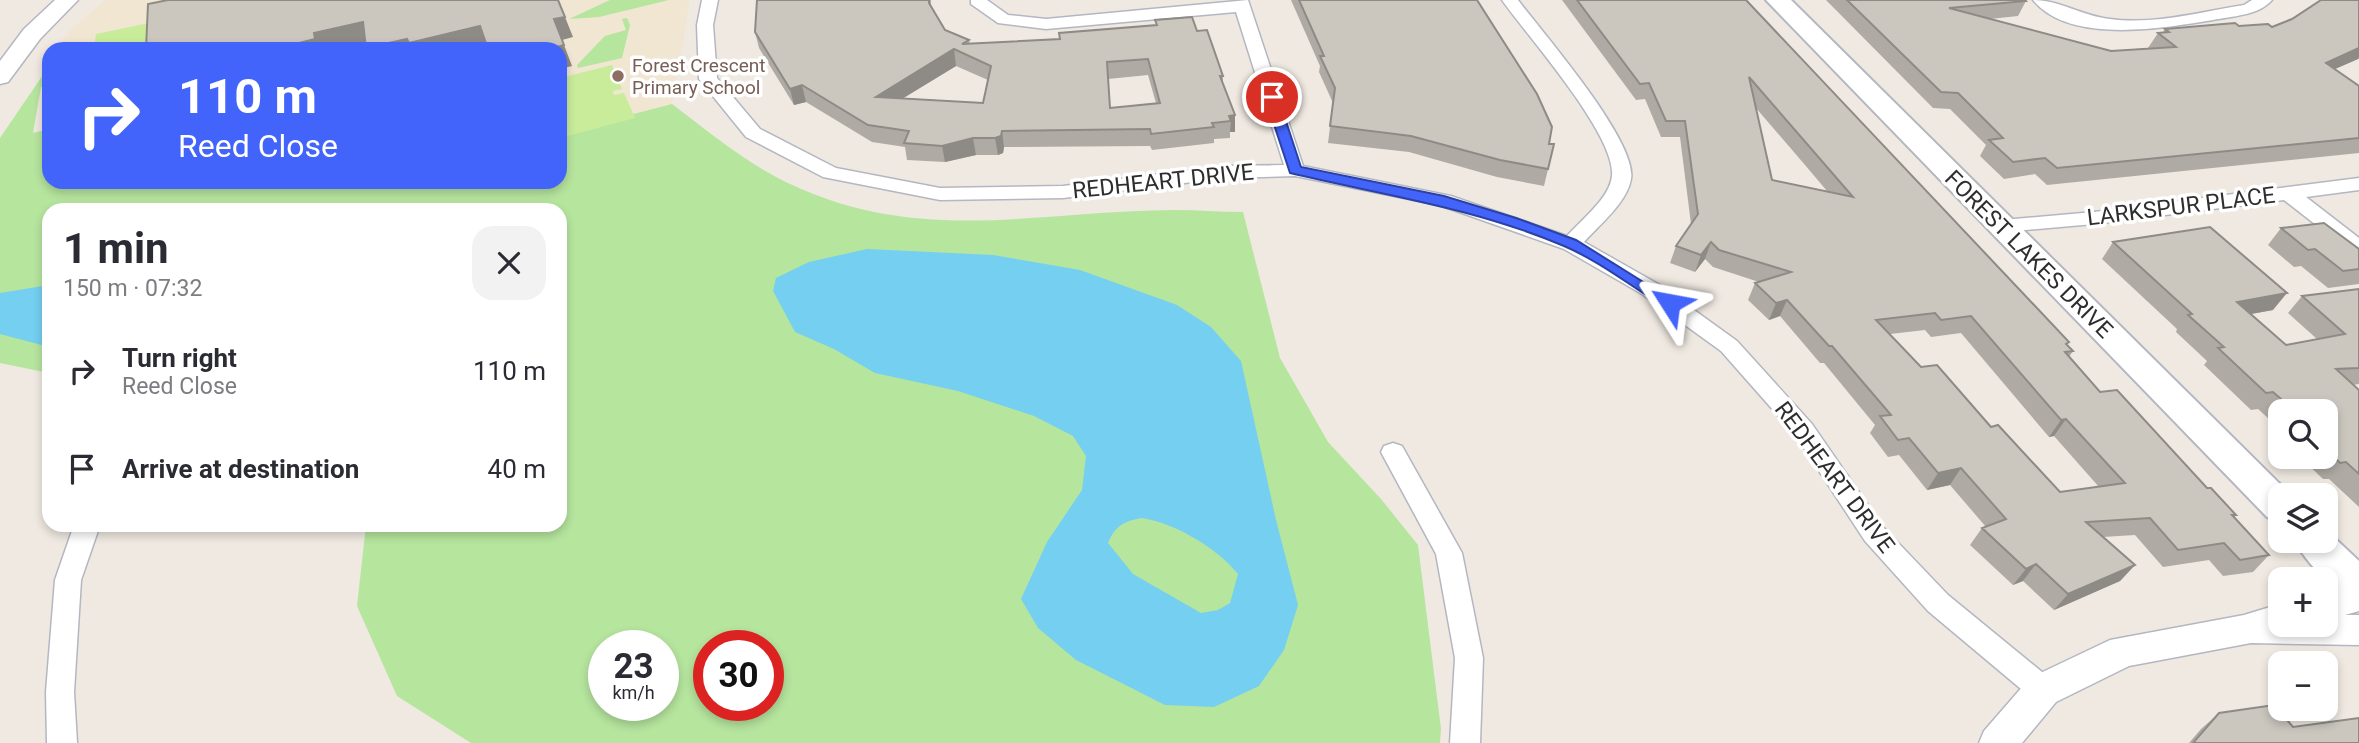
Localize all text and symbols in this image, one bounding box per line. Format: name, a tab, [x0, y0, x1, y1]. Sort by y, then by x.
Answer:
place label: Forest Crescent Primary School	[632, 54, 765, 99]
pin	[1242, 67, 1302, 127]
text: 110 m	[178, 68, 317, 125]
marker: Forest Crescent Primary School	[610, 68, 626, 84]
icon: right	[63, 70, 154, 161]
icon: arrive	[1253, 78, 1291, 116]
text: Reed Close	[178, 127, 338, 165]
street label: REDHEART DRIVE	[1071, 159, 1255, 204]
street label: FOREST LAKES DRIVE	[1939, 165, 2118, 344]
street label: LARKSPUR PLACE	[2086, 182, 2277, 231]
text: 1 min	[63, 224, 169, 273]
button: close	[472, 226, 546, 300]
position arrow	[1633, 266, 1707, 340]
text: 150 m · 07:32	[63, 275, 202, 302]
text: Turn right	[122, 343, 237, 373]
icon: right	[63, 352, 101, 390]
text: 110 m	[473, 356, 546, 386]
text: Reed Close	[122, 373, 237, 400]
street label: REDHEART DRIVE	[1769, 396, 1900, 558]
map controls	[2268, 399, 2338, 721]
button: search	[2268, 399, 2338, 469]
icon: arrive	[63, 450, 101, 488]
text: Arrive at destination	[122, 454, 359, 484]
text: 40 m	[488, 454, 546, 484]
button: layers	[2268, 483, 2338, 553]
button: +	[2268, 567, 2338, 637]
speed limit sign: 30	[693, 630, 784, 721]
text: 23	[613, 646, 654, 687]
button: −	[2268, 651, 2338, 721]
text: km/h	[612, 682, 655, 703]

